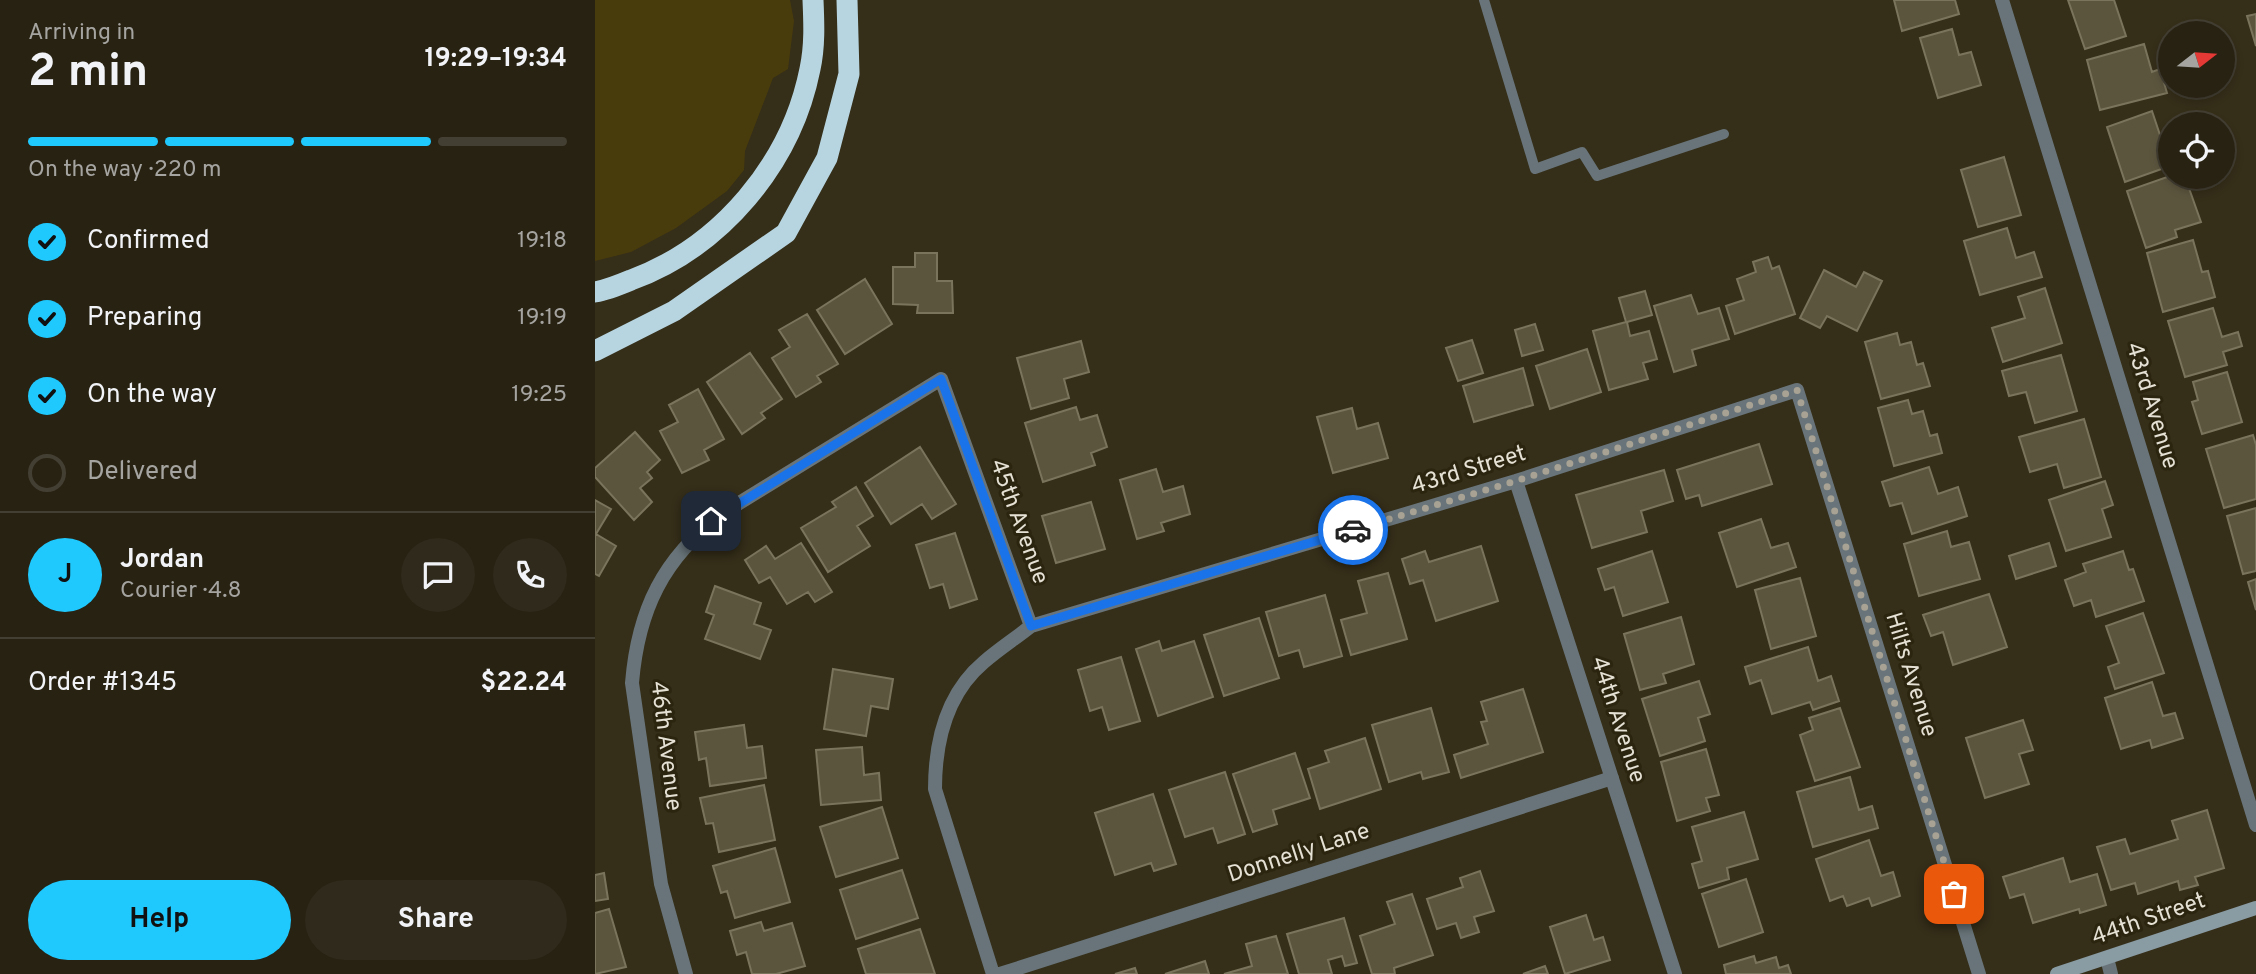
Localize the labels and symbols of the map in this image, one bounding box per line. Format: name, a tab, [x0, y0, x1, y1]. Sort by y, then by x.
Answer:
north arrow	[2158, 21, 2235, 98]
street label: 43rd Avenue	[2118, 339, 2184, 473]
street label: 43rd Street	[1408, 440, 1530, 502]
street label: 45th Avenue	[982, 455, 1054, 589]
pin	[681, 491, 741, 551]
courier	[1318, 495, 1388, 565]
street label: Hilts Avenue	[1877, 609, 1943, 741]
street label: 44th Avenue	[1583, 653, 1651, 787]
street label: 46th Avenue	[643, 679, 687, 813]
street label: Donnelly Lane	[1224, 817, 1374, 891]
pin	[1924, 864, 1984, 924]
street label: 44th Street	[2088, 887, 2210, 953]

